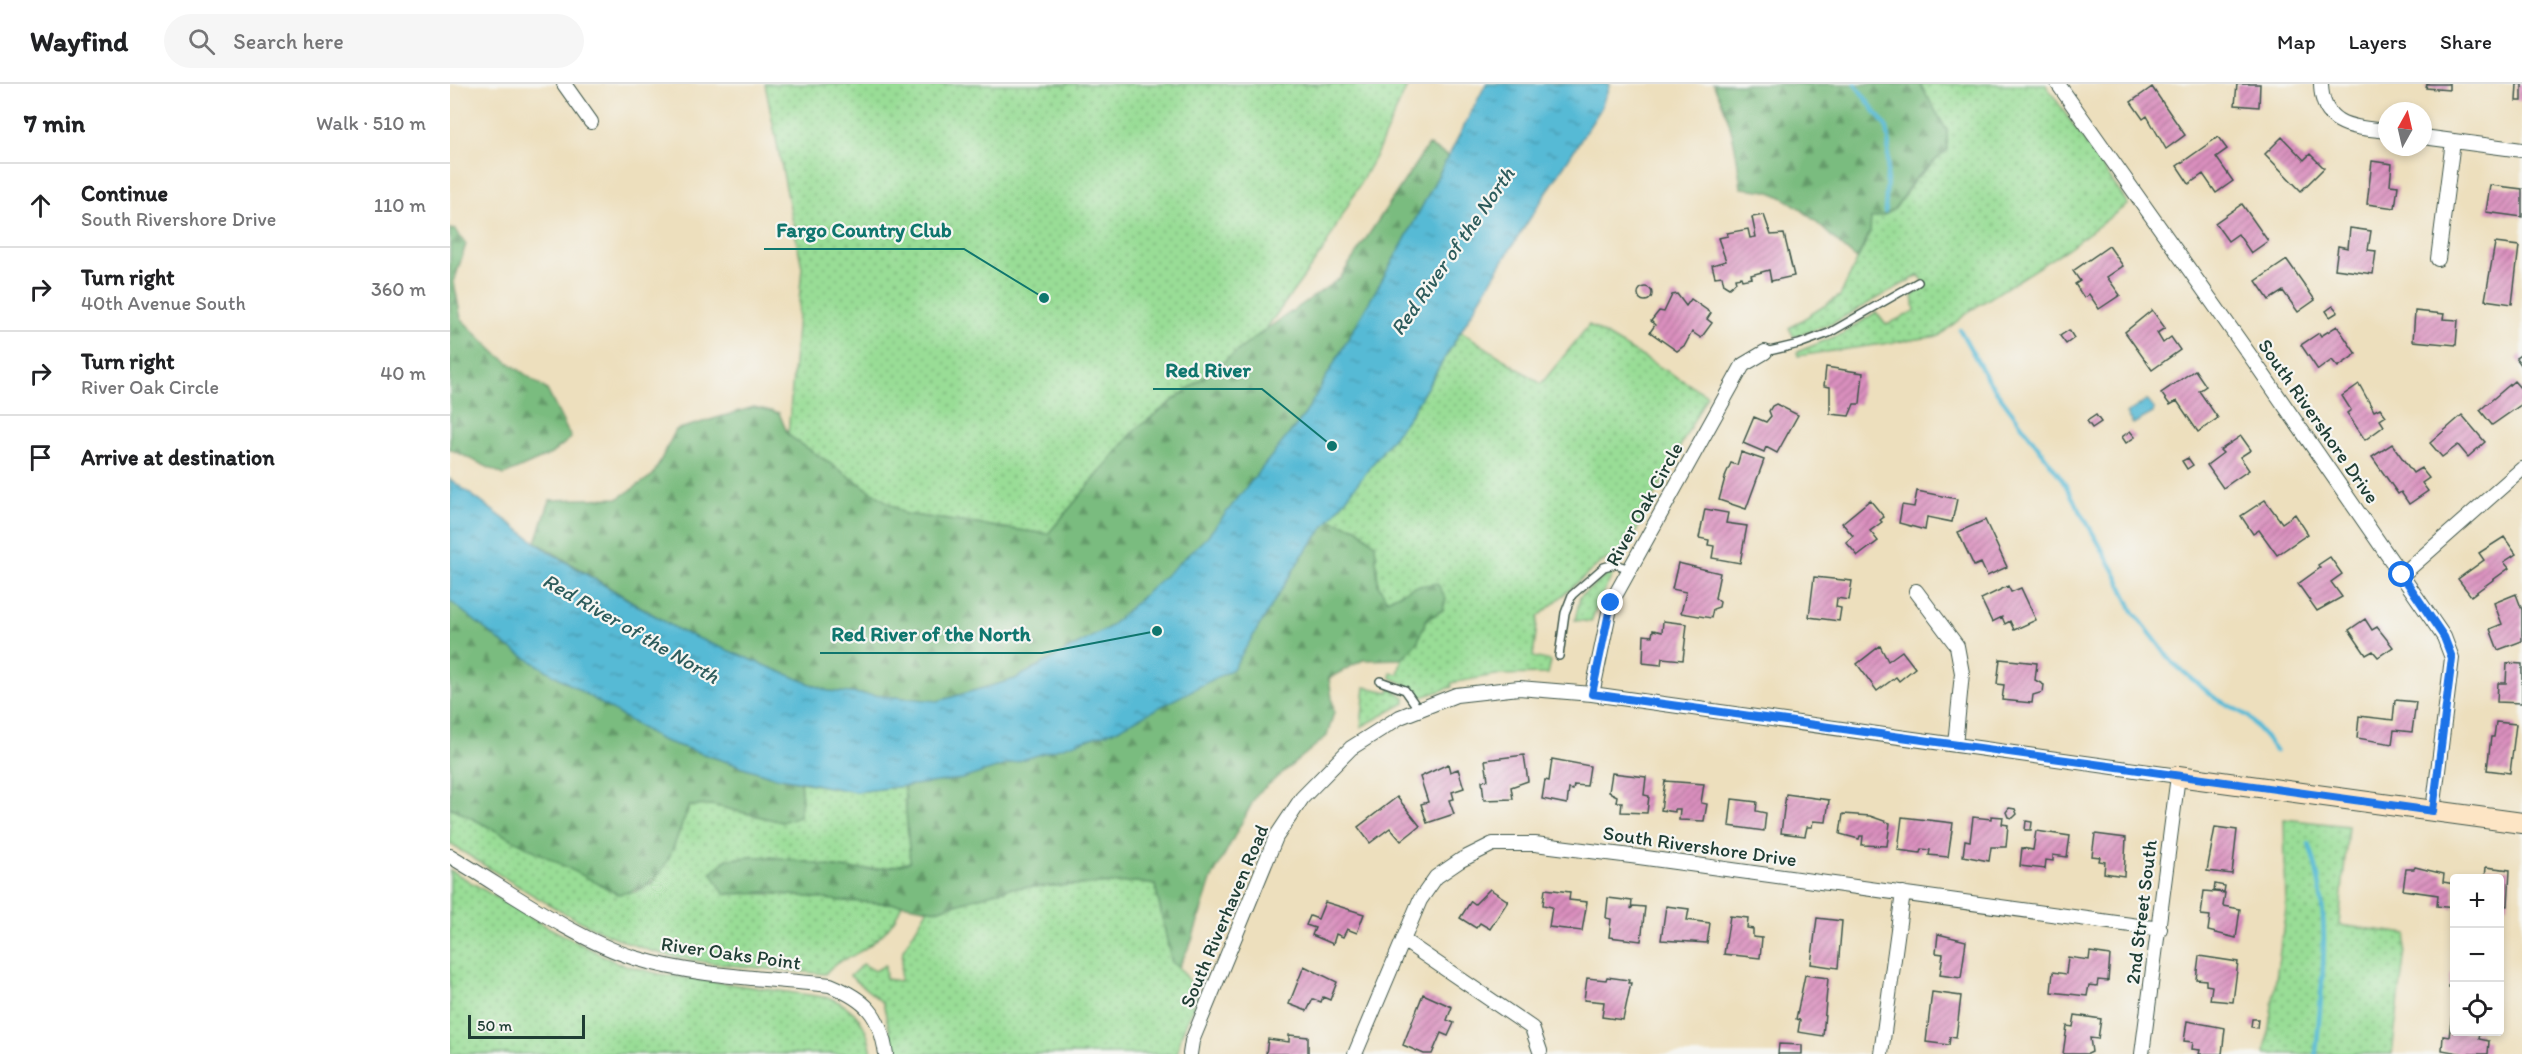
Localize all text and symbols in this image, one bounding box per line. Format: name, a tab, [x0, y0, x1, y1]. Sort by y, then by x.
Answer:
search box	[164, 14, 584, 68]
text: Wayfind	[30, 24, 128, 58]
icon: search	[185, 25, 218, 58]
text: Search here	[233, 28, 344, 55]
text: Map	[2277, 29, 2316, 54]
text: Layers	[2349, 29, 2407, 54]
text: Share	[2440, 29, 2492, 54]
north arrow	[2378, 102, 2432, 156]
text: 7 min	[24, 107, 85, 139]
text: Walk · 510 m	[316, 111, 426, 135]
water label: Red River of the North	[1385, 161, 1520, 340]
text: Continue	[81, 180, 168, 207]
icon: ahead	[24, 189, 57, 222]
text: 110 m	[374, 193, 426, 217]
text: South Rivershore Drive	[81, 207, 276, 231]
callout: Fargo Country Club	[764, 210, 964, 249]
text: Fargo Country Club	[776, 217, 952, 243]
text: Turn right	[81, 264, 175, 291]
icon: right	[24, 273, 57, 306]
text: 360 m	[371, 277, 426, 301]
text: 40th Avenue South	[81, 291, 246, 315]
street label: South Rivershore Drive	[2253, 334, 2385, 508]
text: Turn right	[81, 348, 175, 375]
callout: Red River	[1153, 350, 1262, 389]
icon: right	[24, 357, 57, 390]
text: Red River	[1165, 357, 1251, 382]
text: 40 m	[380, 361, 426, 385]
text: River Oak Circle	[81, 375, 219, 399]
street label: River Oak Circle	[1600, 438, 1688, 570]
icon: arrive	[24, 441, 57, 474]
text: Arrive at destination	[81, 444, 275, 471]
route start	[2388, 561, 2414, 587]
water label: Red River of the North	[538, 567, 724, 689]
route end	[1597, 589, 1623, 615]
callout: Red River of the North	[820, 614, 1042, 653]
text: Red River of the North	[831, 621, 1032, 646]
street label: South Riverhaven Road	[1175, 821, 1274, 1011]
street label: South Rivershore Drive	[1602, 821, 1798, 871]
street label: 2nd Street South	[2120, 838, 2162, 986]
map controls	[2450, 874, 2504, 1036]
button: +	[2450, 874, 2504, 928]
button: −	[2450, 928, 2504, 982]
street label: River Oaks Point	[660, 931, 802, 975]
button: locate	[2450, 982, 2504, 1036]
scale bar	[468, 1012, 585, 1040]
text: 50 m	[477, 1016, 512, 1035]

